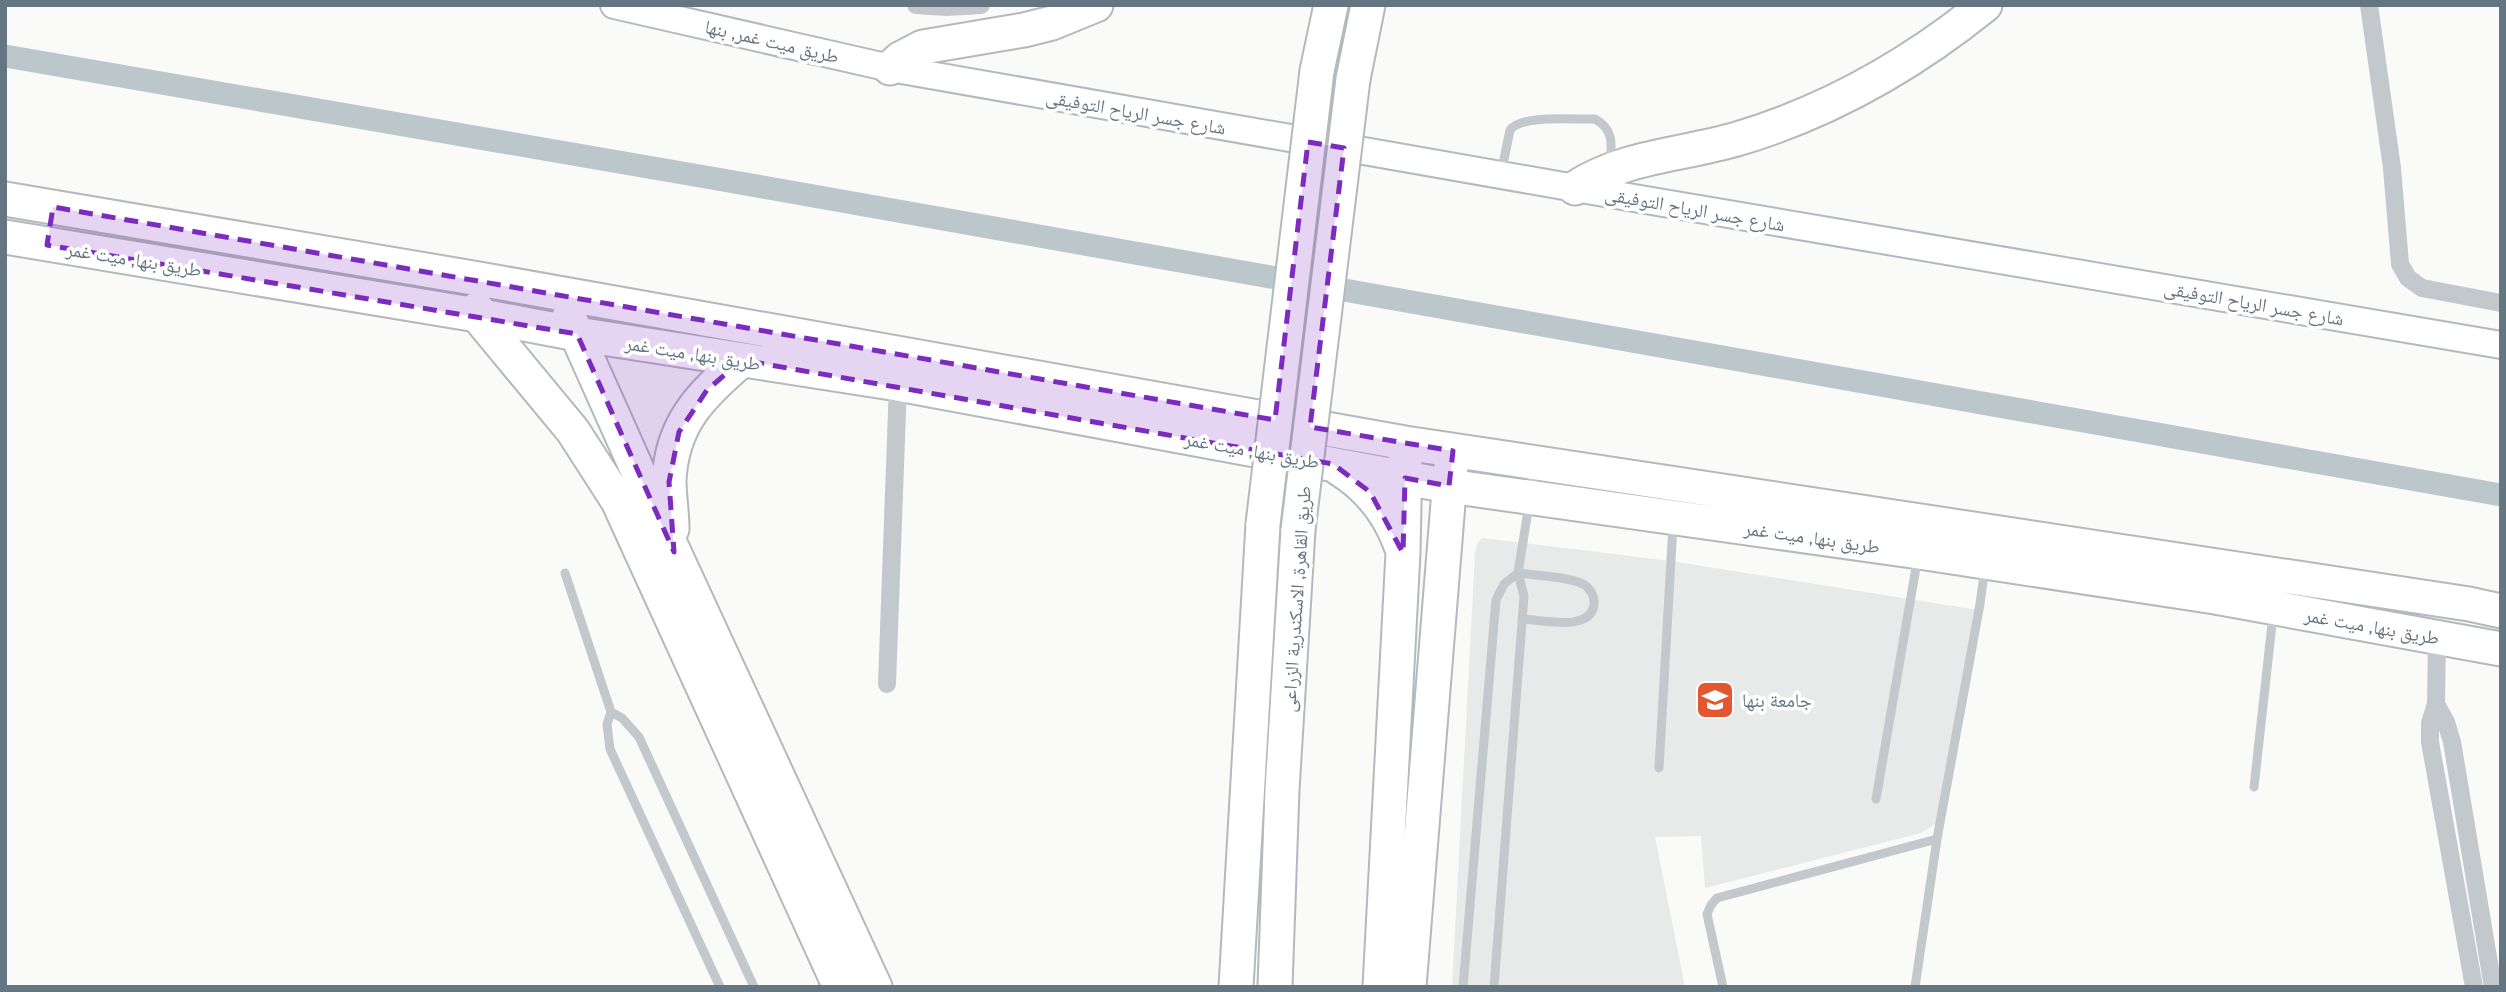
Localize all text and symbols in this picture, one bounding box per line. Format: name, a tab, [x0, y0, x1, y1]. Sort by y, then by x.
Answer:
street label: طريق ميت غمر, بنها	[702, 14, 841, 70]
street label: شارع جسر الرياح التوفيقى	[1044, 84, 1228, 142]
street label: شارع جسر الرياح التوفيقى	[1603, 181, 1787, 239]
street label: طريق بنها, ميت غمر	[63, 236, 203, 284]
street label: شارع جسر الرياح التوفيقى	[2162, 275, 2346, 333]
street label: طريق بنها, ميت غمر	[622, 330, 762, 378]
street label: طريق بنها, ميت غمر	[1181, 426, 1321, 476]
street label: طريق القاهرة, الاسكندرية الزراعى	[1276, 485, 1318, 713]
street label: طريق بنها, ميت غمر	[1741, 515, 1881, 560]
street label: طريق بنها, ميت غمر	[2301, 602, 2441, 652]
school or university icon: جامعة بنها	[1694, 679, 1736, 721]
place label: جامعة بنها	[1742, 688, 1812, 714]

